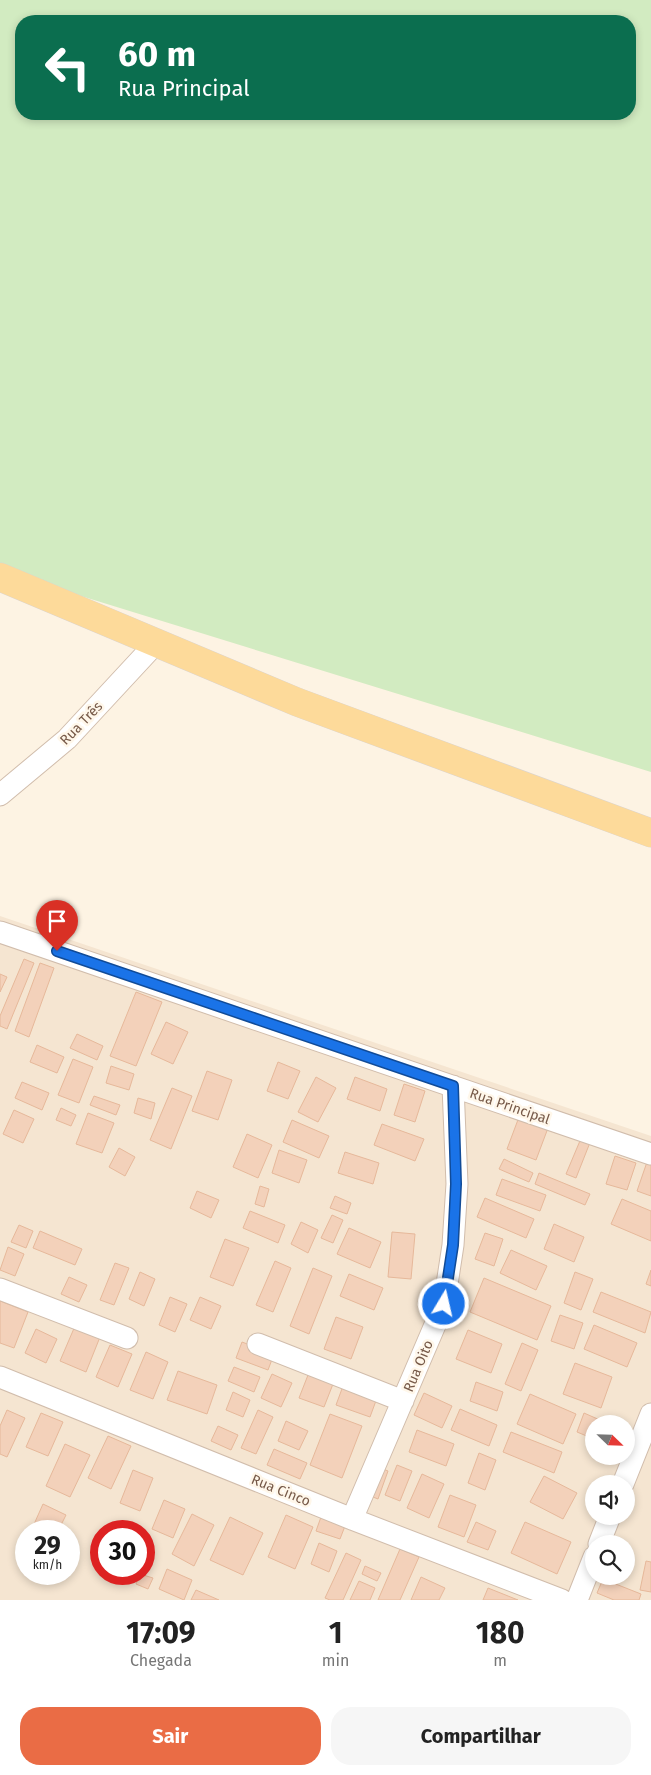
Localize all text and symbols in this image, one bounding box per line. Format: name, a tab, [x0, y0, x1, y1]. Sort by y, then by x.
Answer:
text: 60 m	[118, 33, 196, 75]
icon: left	[35, 35, 100, 100]
text: Rua Principal	[118, 75, 250, 102]
street label: Rua Três	[57, 698, 107, 749]
pin	[36, 900, 78, 951]
icon: arrive	[43, 907, 71, 935]
street label: Rua Principal	[467, 1085, 552, 1128]
position arrow	[417, 1277, 469, 1329]
street label: Rua Oito	[400, 1338, 437, 1395]
north arrow	[585, 1415, 635, 1465]
map controls	[585, 1415, 635, 1585]
street label: Rua Cinco	[249, 1471, 313, 1510]
button: sound	[585, 1475, 635, 1525]
speed limit sign: 30	[90, 1520, 155, 1585]
text: 29	[34, 1531, 61, 1561]
button: search	[585, 1535, 635, 1585]
text: km/h	[33, 1558, 62, 1572]
text: 17:09	[126, 1615, 196, 1651]
text: 1	[329, 1615, 343, 1651]
text: 180	[476, 1615, 525, 1651]
text: Chegada	[130, 1651, 192, 1670]
text: min	[322, 1651, 349, 1670]
text: m	[493, 1651, 507, 1670]
button: Sair	[20, 1707, 321, 1765]
button: Compartilhar	[331, 1707, 631, 1765]

